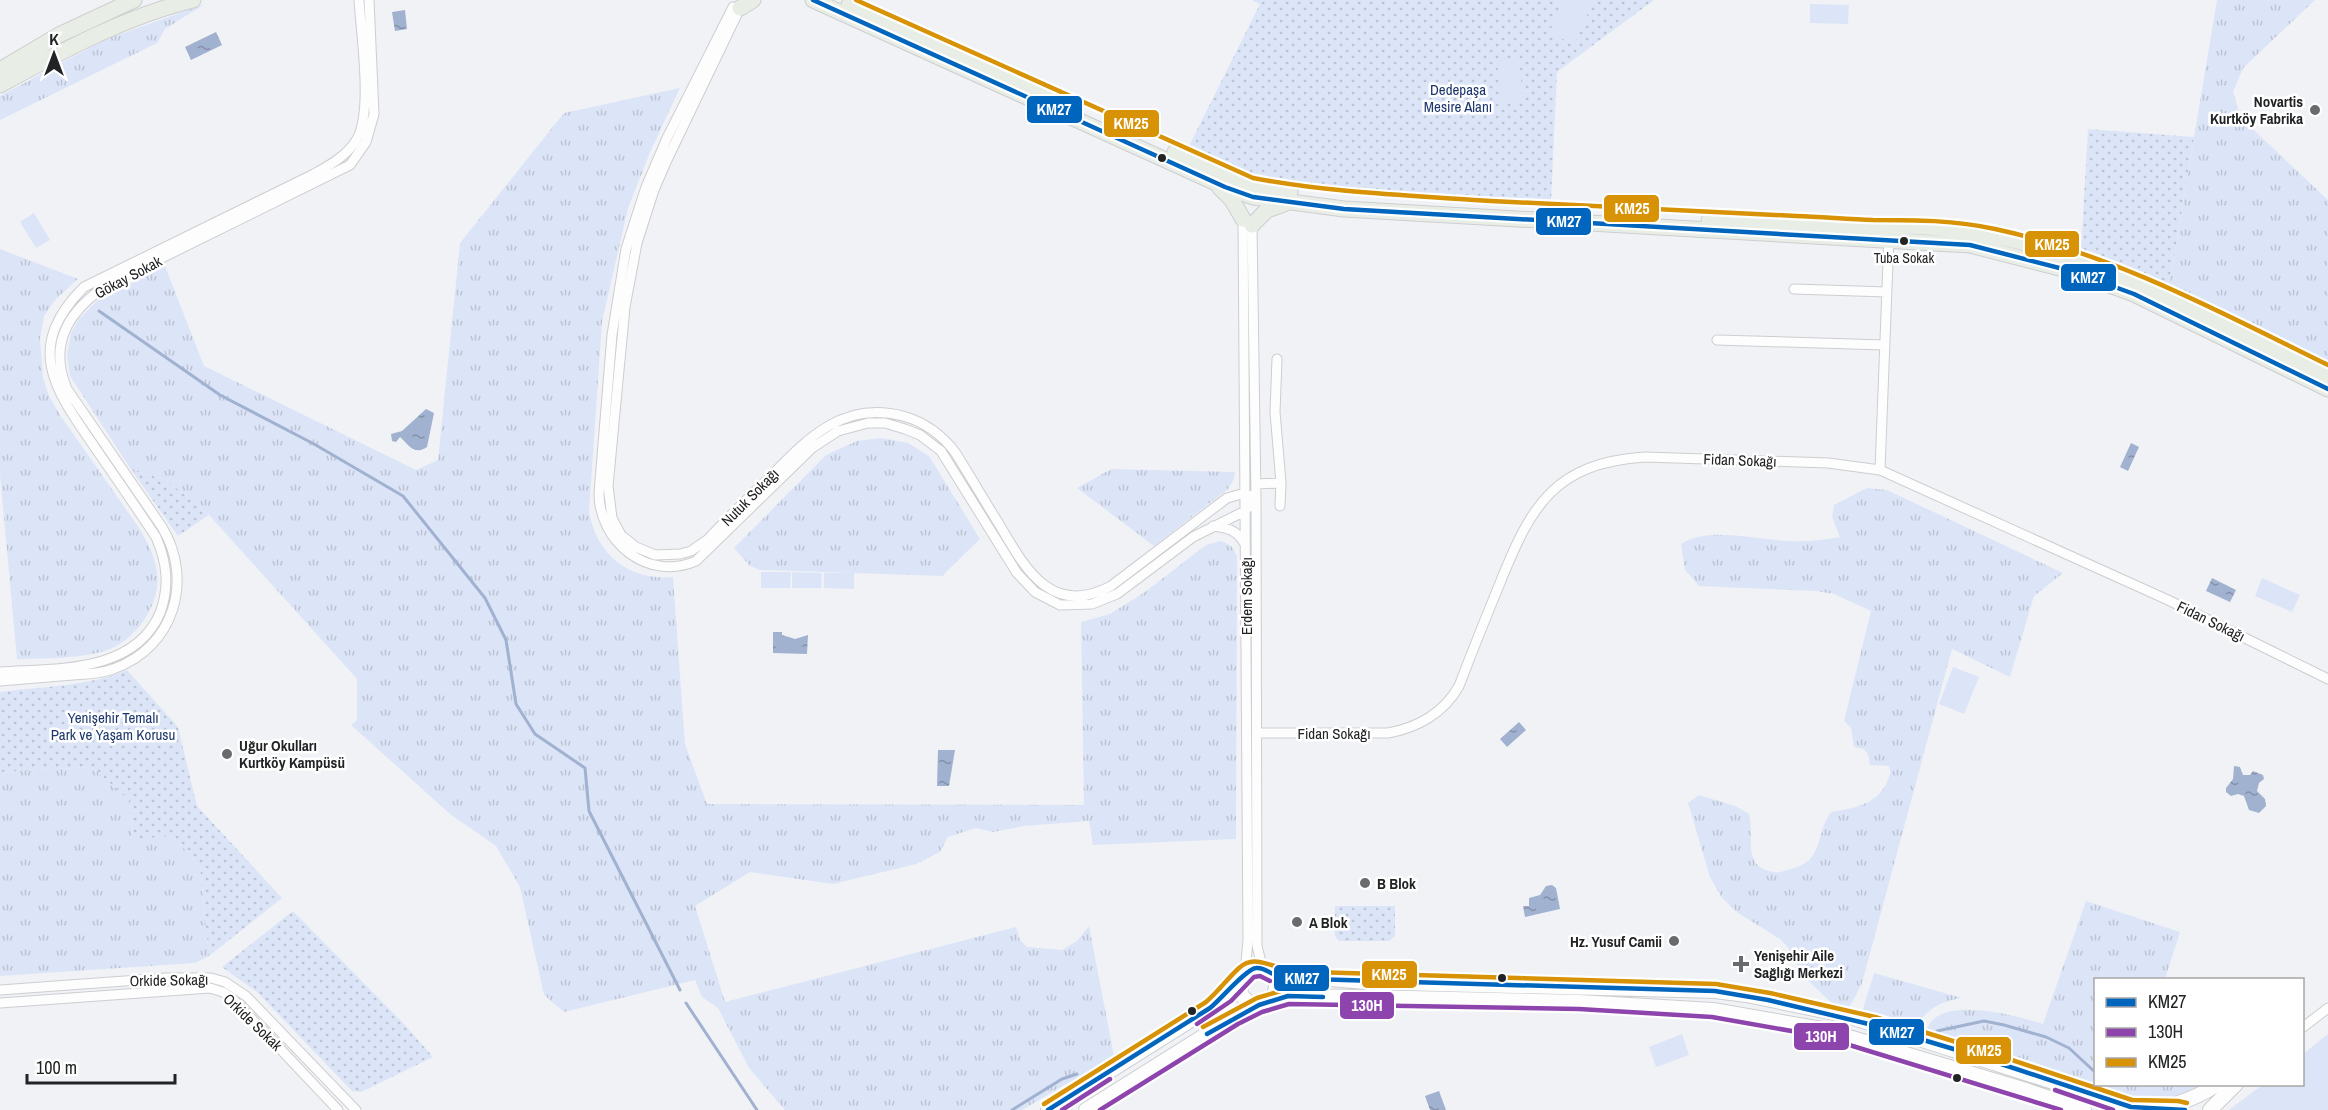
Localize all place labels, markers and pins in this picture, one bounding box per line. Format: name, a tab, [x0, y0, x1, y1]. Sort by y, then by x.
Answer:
place label: Novartis Kurtköy Fabrika	[2210, 91, 2303, 129]
marker: Novartis Kurtköy Fabrika	[2308, 103, 2322, 117]
unlabelled marker	[1156, 152, 1168, 164]
marker: Tuba Sokak	[1898, 235, 1910, 247]
place label: Tuba Sokak	[1874, 249, 1934, 267]
place label: Uğur Okulları Kurtköy Kampüsü	[239, 735, 345, 773]
marker: Uğur Okulları Kurtköy Kampüsü	[220, 747, 234, 761]
place label: B Blok	[1377, 873, 1416, 894]
marker: B Blok	[1358, 876, 1372, 890]
place label: A Blok	[1309, 912, 1348, 933]
marker: A Blok	[1290, 915, 1304, 929]
place label: Hz. Yusuf Camii	[1570, 931, 1662, 952]
marker: Hz. Yusuf Camii	[1667, 934, 1681, 948]
place label: Yenişehir Aile Sağlığı Merkezi	[1754, 945, 1843, 983]
marker: Yenişehir Aile Sağlığı Merkezi	[1732, 955, 1750, 973]
unlabelled marker	[1496, 972, 1508, 984]
unlabelled marker	[1186, 1005, 1198, 1017]
unlabelled marker	[1951, 1072, 1963, 1084]

